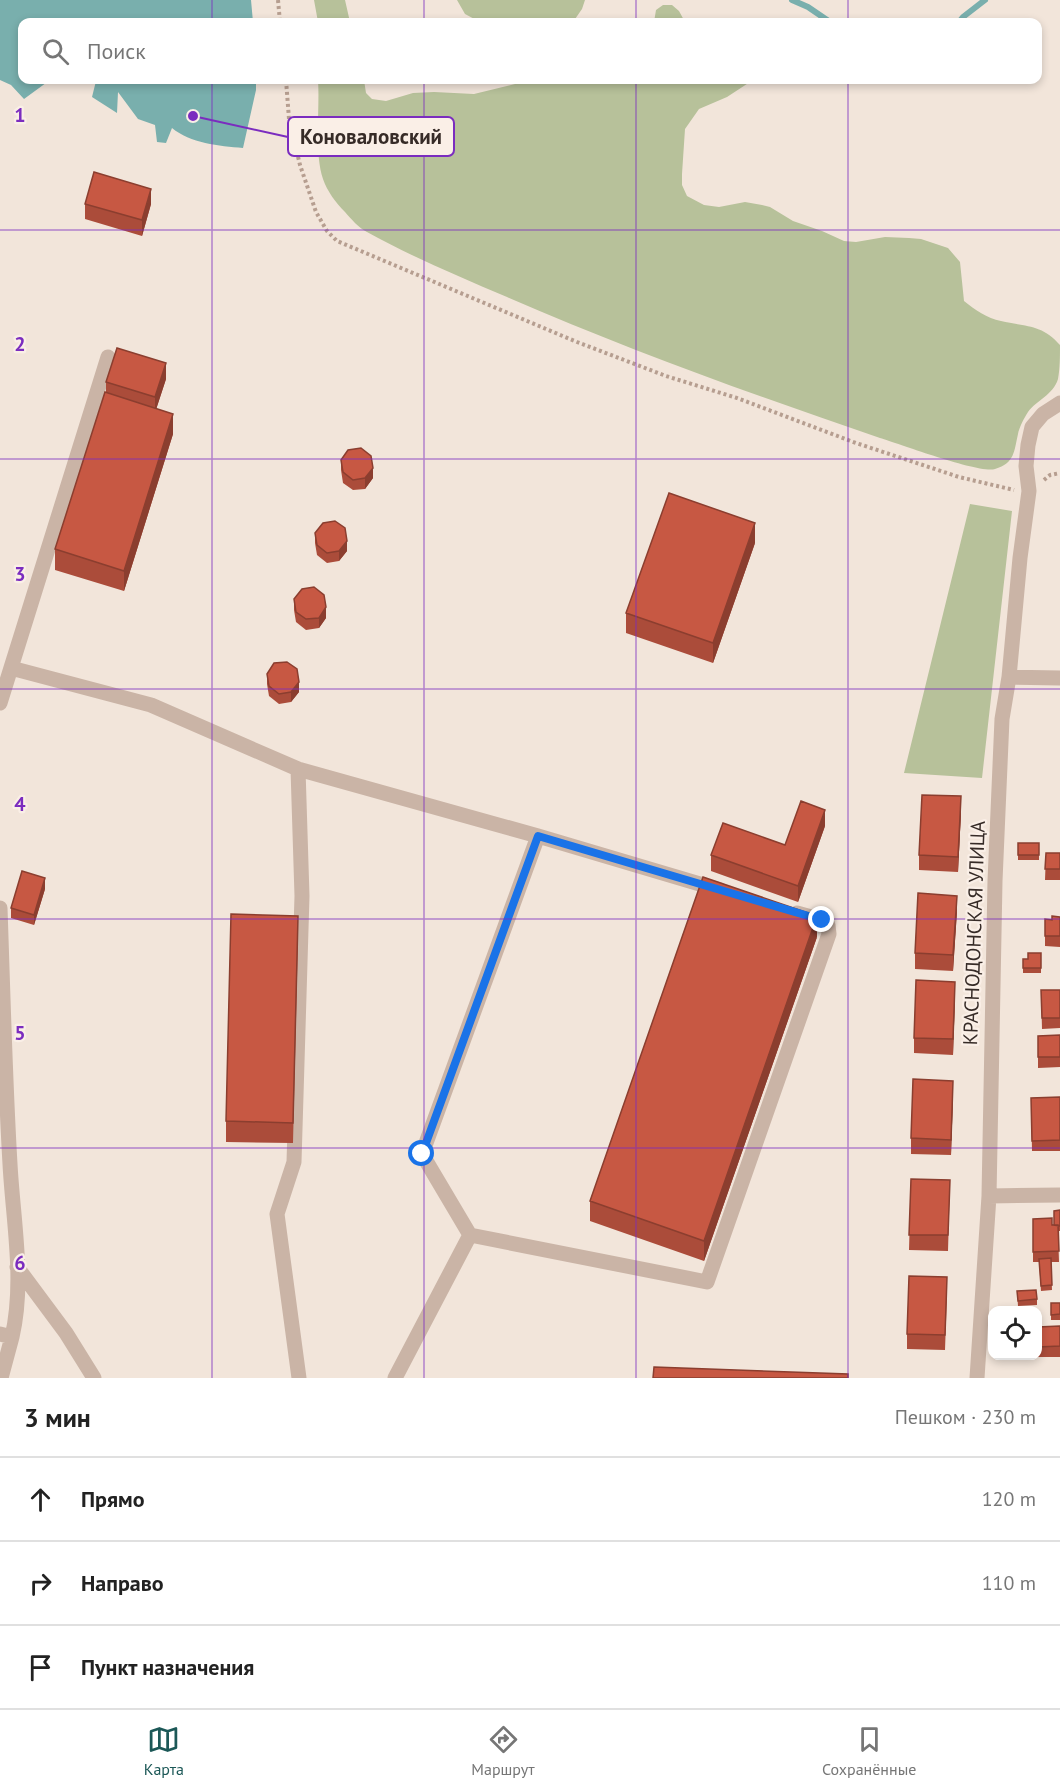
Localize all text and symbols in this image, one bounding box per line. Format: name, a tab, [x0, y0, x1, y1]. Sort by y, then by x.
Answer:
search box	[18, 18, 1042, 84]
icon: search	[39, 35, 72, 68]
text: Поиск	[87, 37, 146, 65]
text: 1	[14, 102, 26, 128]
callout: Коноваловский	[288, 117, 454, 156]
text: Коноваловский	[300, 123, 442, 150]
text: 2	[14, 331, 26, 357]
text: 3	[14, 561, 26, 587]
text: 4	[14, 791, 26, 817]
street label: КРАСНОДОНСКАЯ УЛИЦА	[957, 820, 991, 1046]
route end	[808, 906, 834, 932]
text: 5	[14, 1020, 26, 1046]
route start	[408, 1140, 434, 1166]
text: 6	[14, 1250, 26, 1276]
map controls	[988, 1306, 1042, 1360]
button: locate	[988, 1306, 1042, 1360]
text: 3 мин	[24, 1401, 91, 1434]
text: Пешком · 230 m	[895, 1404, 1036, 1430]
icon: ahead	[24, 1483, 57, 1516]
text: Прямо	[81, 1485, 144, 1513]
text: 120 m	[982, 1486, 1036, 1512]
icon: right	[24, 1567, 57, 1600]
text: Направо	[81, 1569, 164, 1597]
text: 110 m	[982, 1570, 1036, 1596]
icon: arrive	[24, 1651, 57, 1684]
text: Пункт назначения	[81, 1653, 254, 1681]
tab: Карта	[144, 1723, 184, 1779]
tab: Маршрут	[471, 1723, 535, 1779]
tab: Сохранённые	[822, 1723, 916, 1779]

